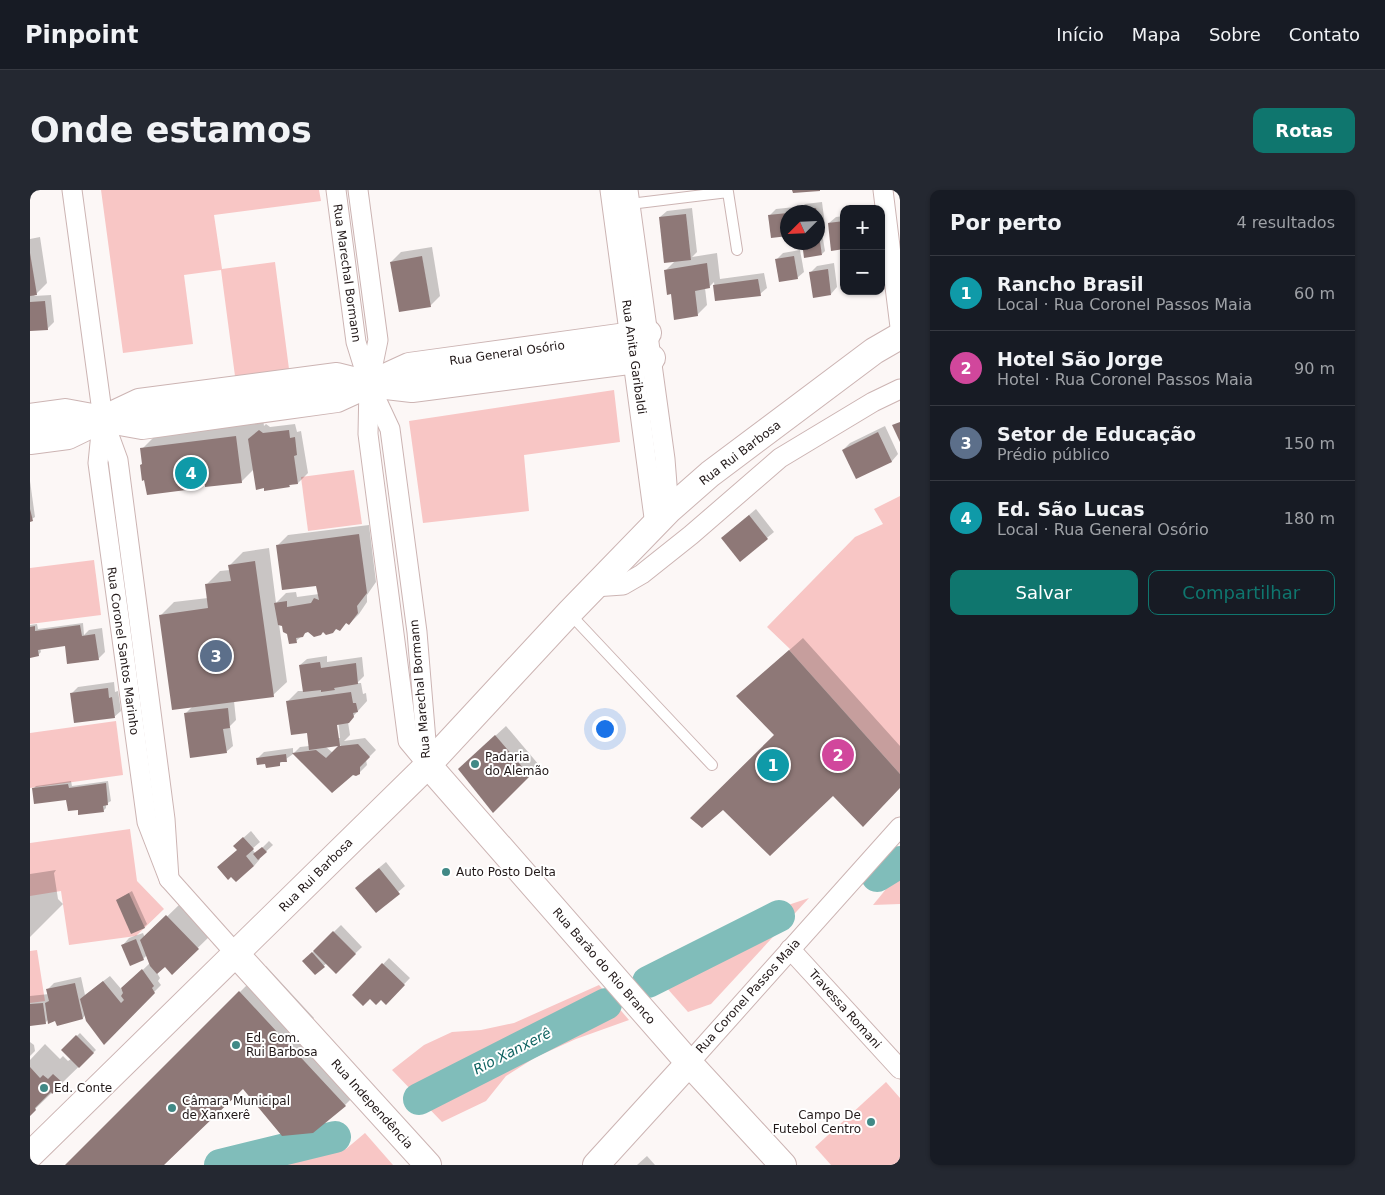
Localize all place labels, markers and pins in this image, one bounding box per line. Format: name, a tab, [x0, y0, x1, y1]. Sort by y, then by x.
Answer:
pin: 4	[175, 454, 207, 492]
pin: 3	[200, 637, 232, 675]
pin: 2	[822, 736, 854, 774]
pin: 1	[757, 746, 789, 784]
place label: Padaria do Alemão	[485, 750, 549, 778]
marker: Padaria do Alemão	[469, 758, 481, 770]
place label: Auto Posto Delta	[456, 865, 556, 879]
marker: Auto Posto Delta	[440, 866, 452, 878]
place label: Ed. Com. Rui Barbosa	[246, 1031, 318, 1059]
marker: Ed. Com. Rui Barbosa	[230, 1039, 242, 1051]
place label: Ed. Conte	[54, 1081, 112, 1095]
marker: Ed. Conte	[38, 1082, 50, 1094]
place label: Câmara Municipal de Xanxerê	[182, 1094, 290, 1122]
marker: Câmara Municipal de Xanxerê	[166, 1102, 178, 1114]
place label: Campo De Futebol Centro	[773, 1108, 861, 1136]
marker: Campo De Futebol Centro	[865, 1116, 877, 1128]

